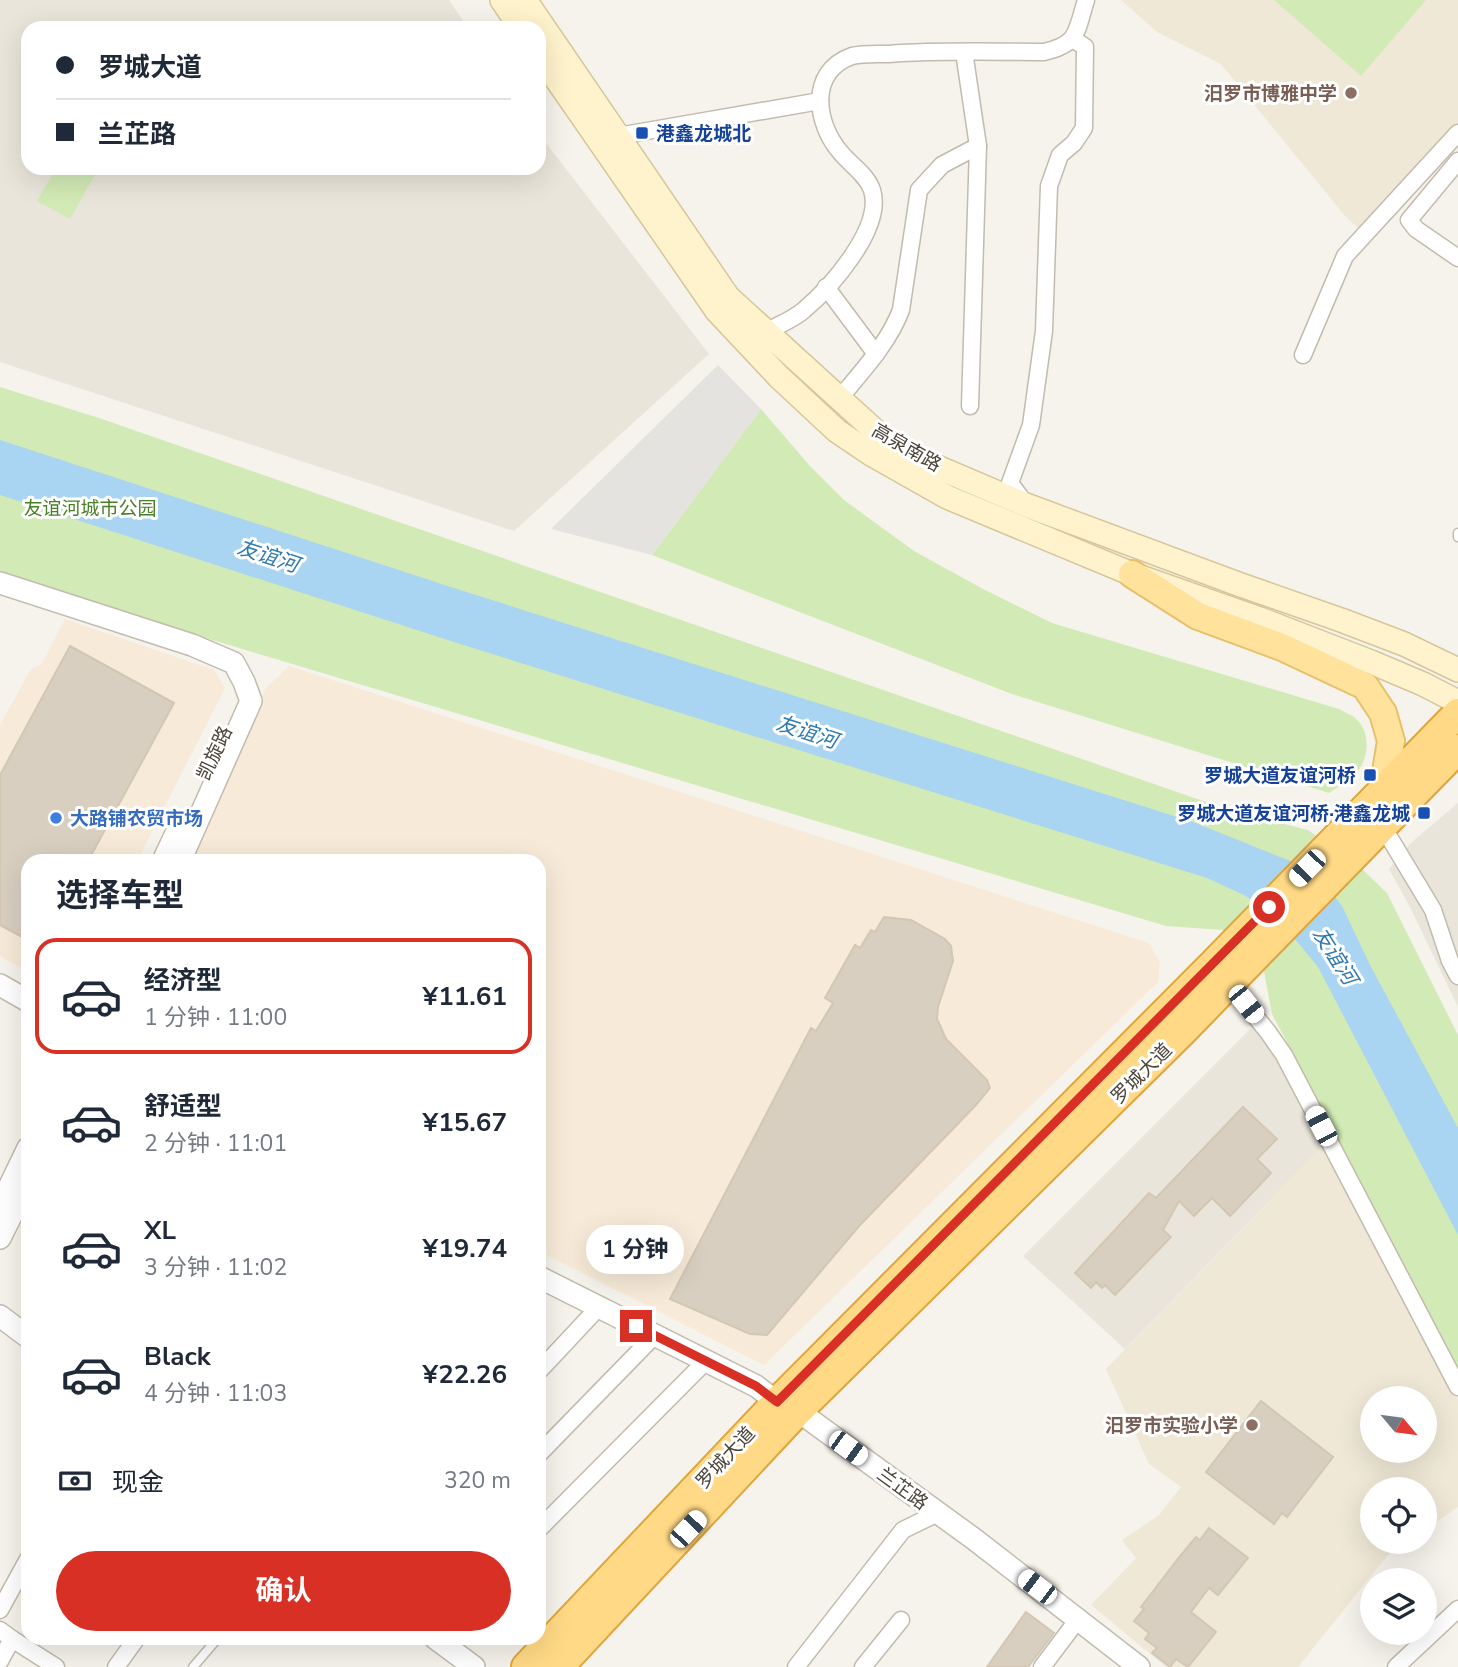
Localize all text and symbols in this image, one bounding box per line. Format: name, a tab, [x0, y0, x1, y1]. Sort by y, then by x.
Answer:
text: 罗城大道	[98, 50, 202, 85]
place label: 汨罗市博雅中学	[1204, 81, 1337, 107]
marker: 汨罗市博雅中学	[1343, 85, 1359, 101]
text: 兰芷路	[98, 117, 176, 152]
place label: 港鑫龙城北	[656, 121, 751, 147]
marker: 港鑫龙城北	[634, 125, 650, 141]
street label: 高泉南路	[867, 418, 946, 478]
park label: 友谊河城市公园	[23, 496, 157, 522]
water label: 友谊河	[234, 533, 306, 580]
water label: 友谊河	[773, 709, 845, 756]
street label: 凯旋路	[191, 722, 239, 785]
place label: 罗城大道友谊河桥	[1204, 763, 1356, 789]
marker: 罗城大道友谊河桥	[1362, 767, 1378, 783]
place label: 罗城大道友谊河桥·港鑫龙城	[1177, 801, 1410, 827]
marker: 罗城大道友谊河桥·港鑫龙城	[1416, 805, 1432, 821]
place label: 大路铺农贸市场	[70, 806, 203, 832]
marker: 大路铺农贸市场	[48, 810, 64, 826]
car	[1285, 846, 1330, 890]
text: 选择车型	[56, 874, 184, 917]
route start	[1253, 891, 1285, 923]
water label: 友谊河	[1306, 922, 1366, 994]
text: 经济型	[144, 963, 222, 998]
icon: car	[60, 965, 123, 1028]
text: ¥11.61	[423, 979, 507, 1014]
car	[1225, 981, 1268, 1027]
text: 1 分钟 · 11:00	[144, 1002, 287, 1033]
street label: 罗城大道	[1106, 1038, 1178, 1110]
text: 舒适型	[144, 1089, 222, 1124]
icon: car	[60, 1091, 123, 1154]
car	[1302, 1103, 1341, 1149]
text: ¥15.67	[423, 1105, 507, 1140]
text: 2 分钟 · 11:01	[144, 1128, 287, 1159]
text: XL	[144, 1213, 176, 1248]
icon: car	[60, 1217, 123, 1280]
callout: 1 分钟	[587, 1224, 685, 1274]
text: ¥19.74	[423, 1231, 507, 1266]
text: 1 分钟	[602, 1234, 668, 1265]
text: 3 分钟 · 11:02	[144, 1252, 287, 1283]
route end	[620, 1310, 652, 1342]
text: Black	[144, 1339, 211, 1374]
icon: car	[60, 1343, 123, 1406]
text: ¥22.26	[423, 1357, 507, 1392]
text: 4 分钟 · 11:03	[144, 1378, 287, 1409]
north arrow	[1360, 1386, 1437, 1463]
map controls	[1360, 1386, 1437, 1645]
place label: 汨罗市实验小学	[1105, 1413, 1238, 1439]
marker: 汨罗市实验小学	[1244, 1417, 1260, 1433]
street label: 罗城大道	[690, 1421, 761, 1494]
car	[825, 1427, 872, 1469]
icon: cash	[56, 1462, 94, 1500]
street label: 兰芷路	[872, 1462, 933, 1516]
text: 现金	[112, 1465, 164, 1500]
text: 320 m	[444, 1465, 511, 1496]
button: locate	[1360, 1477, 1437, 1554]
car	[666, 1506, 711, 1552]
button: 确认	[56, 1551, 511, 1631]
car	[1014, 1566, 1061, 1608]
button: layers	[1360, 1568, 1437, 1645]

